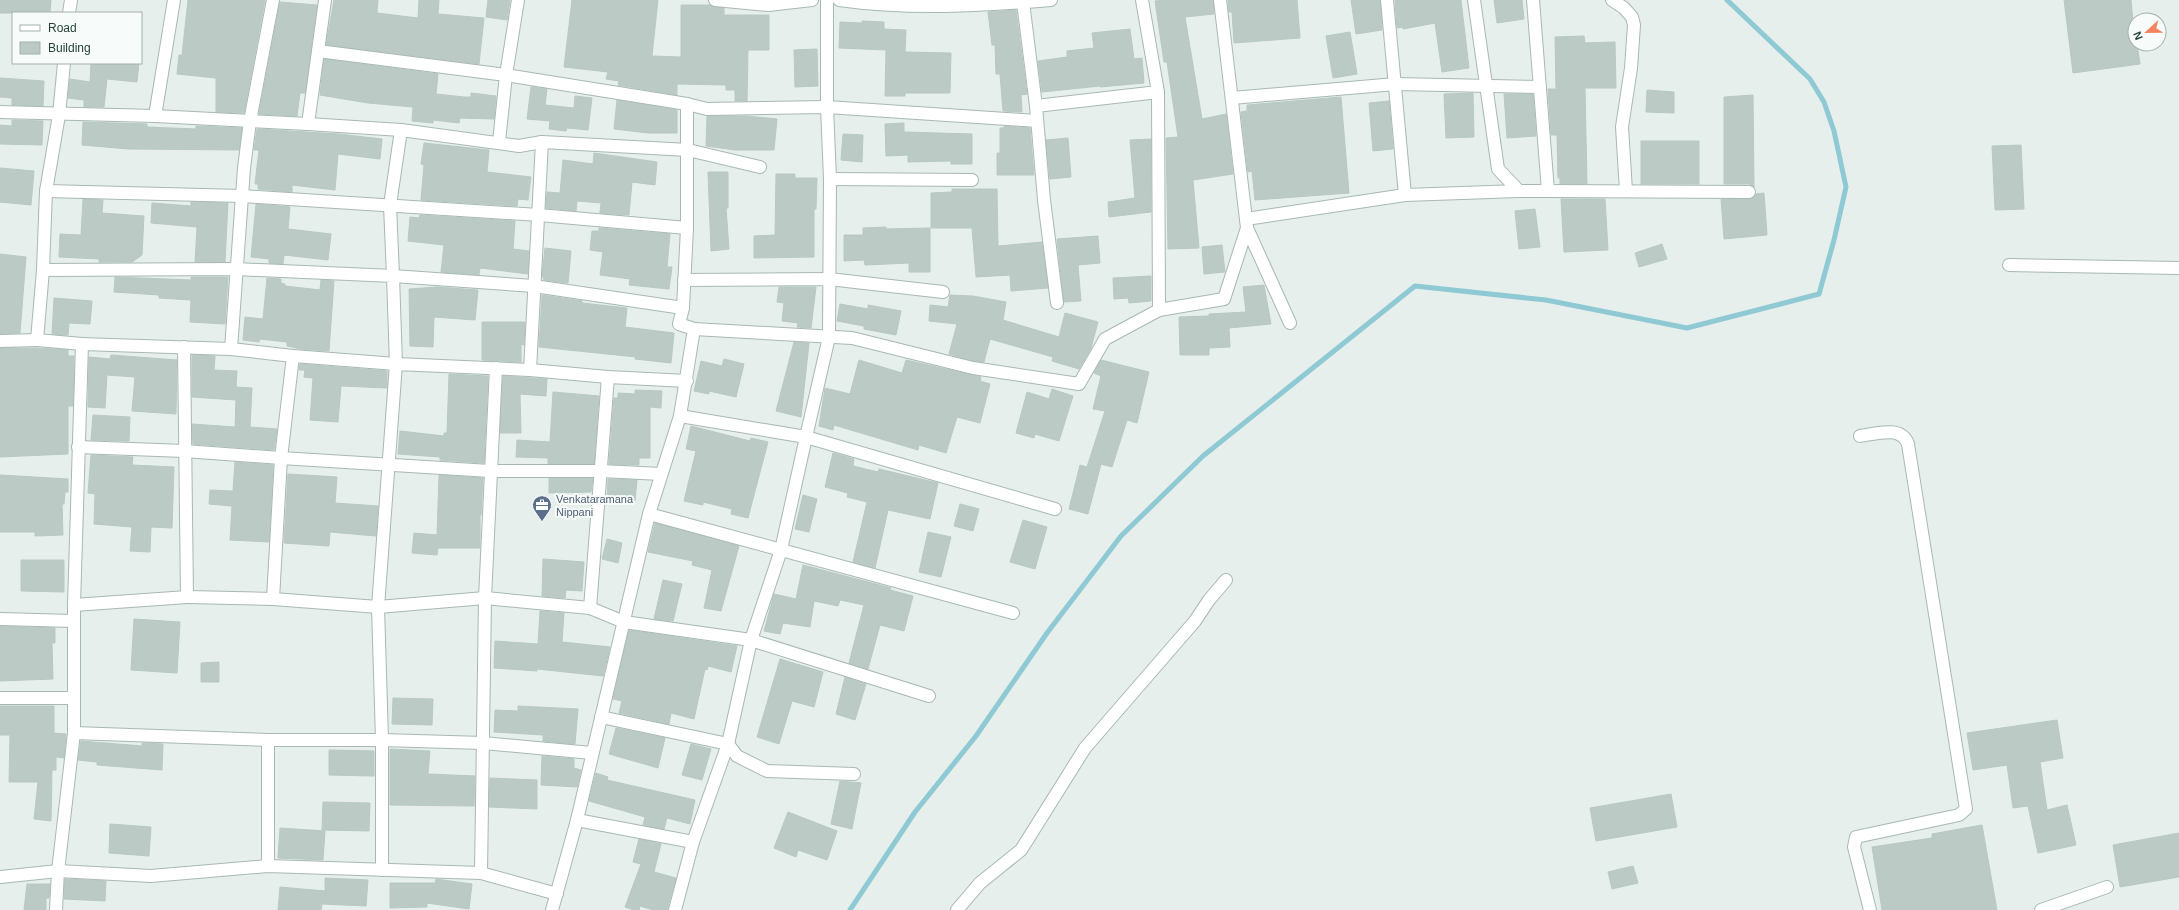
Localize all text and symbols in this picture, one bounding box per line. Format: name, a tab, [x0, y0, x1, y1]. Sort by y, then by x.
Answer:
legend	[12, 12, 142, 64]
north arrow	[2127, 12, 2167, 52]
text: Road	[48, 21, 77, 35]
text: N	[2131, 30, 2145, 42]
text: Building	[48, 41, 91, 55]
place label: Venkataramana Nippani	[556, 493, 634, 518]
office icon: Venkataramana Nippani	[531, 494, 553, 522]

